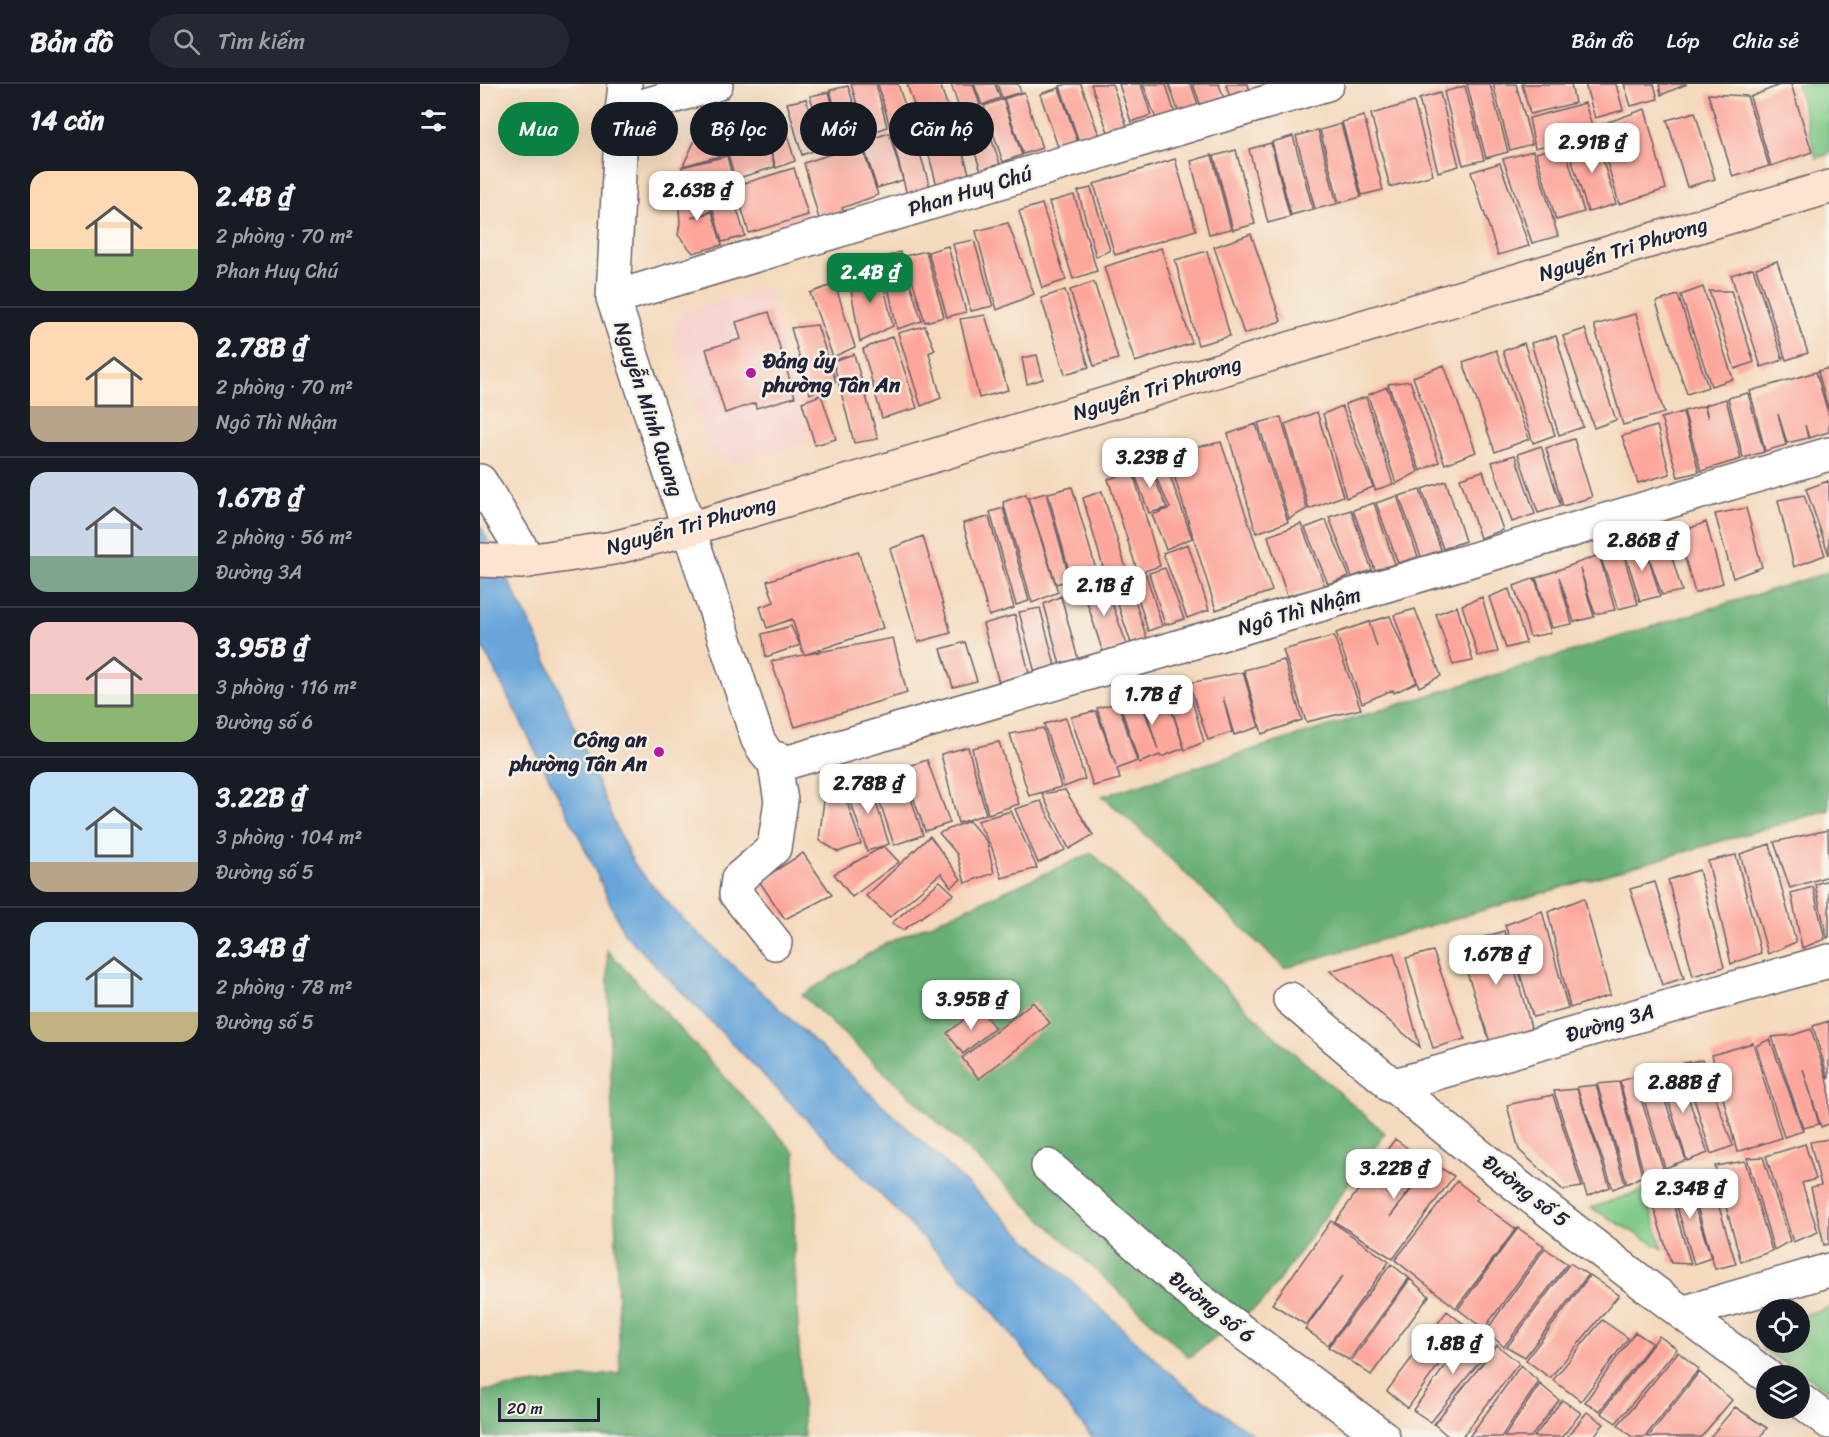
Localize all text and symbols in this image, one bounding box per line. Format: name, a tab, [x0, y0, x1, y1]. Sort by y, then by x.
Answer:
search box	[149, 14, 569, 68]
text: Bản đồ	[30, 17, 113, 66]
text: Tìm kiếm	[218, 22, 305, 61]
text: Bản đồ	[1571, 22, 1633, 60]
text: Lớp	[1666, 22, 1700, 60]
text: Chia sẻ	[1733, 22, 1799, 60]
icon: search	[170, 25, 203, 58]
text: 14 căn	[30, 97, 104, 143]
chip: Mua	[498, 102, 579, 156]
chip: Thuê	[591, 102, 678, 156]
chip: Bộ lọc	[690, 102, 788, 156]
chip: Mới	[800, 102, 877, 156]
chip: Căn hộ	[889, 102, 994, 156]
icon: filters	[417, 104, 450, 137]
pin: 2.91B ₫	[1537, 123, 1647, 174]
text: 2.91B ₫	[1559, 125, 1625, 160]
street label: Phan Huy Chú	[903, 154, 1038, 228]
pin: 2.63B ₫	[642, 171, 752, 222]
text: 2.4B ₫	[216, 173, 292, 219]
text: 2.63B ₫	[663, 173, 731, 208]
icon: home	[78, 195, 150, 267]
street label: Nguyển Tri Phương	[1534, 205, 1713, 293]
text: 2 phòng · 70 m²	[216, 219, 353, 254]
pin: 2.4B ₫	[821, 253, 919, 304]
text: Phan Huy Chú	[216, 254, 338, 289]
text: 2.4B ₫	[841, 255, 899, 290]
street label: Nguyễn Minh Quang	[603, 316, 695, 502]
text: 2.78B ₫	[216, 324, 306, 370]
place label: Đảng ủy phường Tân An	[761, 342, 901, 404]
street label: Nguyển Tri Phương	[1068, 344, 1247, 432]
icon: home	[78, 346, 150, 418]
marker: Đảng ủy phường Tân An	[744, 366, 758, 380]
text: 2 phòng · 70 m²	[216, 370, 353, 405]
text: Ngô Thì Nhậm	[216, 405, 337, 440]
pin: 3.23B ₫	[1095, 438, 1205, 489]
text: 3.23B ₫	[1116, 440, 1184, 475]
text: 1.67B ₫	[216, 474, 302, 520]
street label: Nguyển Tri Phương	[601, 484, 781, 566]
icon: home	[78, 496, 150, 568]
text: 2 phòng · 56 m²	[216, 520, 353, 555]
pin: 2.86B ₫	[1587, 521, 1697, 572]
text: 2.86B ₫	[1607, 523, 1677, 558]
text: Đường 3A	[216, 555, 302, 590]
pin: 2.1B ₫	[1055, 566, 1153, 617]
text: 2.1B ₫	[1077, 568, 1131, 603]
street label: Ngô Thì Nhậm	[1233, 575, 1365, 647]
text: 3.95B ₫	[216, 624, 307, 670]
icon: home	[78, 646, 150, 718]
text: 3 phòng · 116 m²	[216, 670, 357, 705]
pin: 1.7B ₫	[1103, 675, 1201, 726]
text: 1.7B ₫	[1125, 677, 1179, 712]
text: Đường số 6	[216, 705, 313, 740]
place label: Công an phường Tân An	[508, 721, 648, 783]
marker: Công an phường Tân An	[652, 745, 666, 759]
pin: 2.78B ₫	[813, 764, 923, 815]
text: 2.78B ₫	[833, 766, 903, 801]
text: 3.22B ₫	[216, 774, 305, 820]
icon: home	[78, 796, 150, 868]
text: 3 phòng · 104 m²	[216, 820, 362, 855]
text: Đường số 5	[216, 855, 314, 890]
text: 2.34B ₫	[216, 924, 306, 970]
pin: 1.67B ₫	[1441, 935, 1551, 986]
text: 1.67B ₫	[1463, 937, 1529, 972]
icon: home	[78, 946, 150, 1018]
text: 2 phòng · 78 m²	[216, 970, 353, 1005]
pin: 3.95B ₫	[916, 980, 1026, 1031]
text: 3.95B ₫	[936, 982, 1006, 1017]
street label: Đường 3A	[1561, 992, 1659, 1054]
text: Đường số 5	[216, 1005, 314, 1040]
pin: 2.88B ₫	[1628, 1063, 1738, 1114]
text: 2.88B ₫	[1648, 1065, 1718, 1100]
street label: Đường số 5	[1474, 1144, 1578, 1238]
pin: 3.22B ₫	[1339, 1149, 1449, 1200]
text: 3.22B ₫	[1360, 1151, 1428, 1186]
pin: 2.34B ₫	[1635, 1169, 1745, 1220]
text: 2.34B ₫	[1655, 1171, 1725, 1206]
street label: Đường số 6	[1160, 1261, 1264, 1353]
map controls	[1756, 1299, 1810, 1419]
button: locate	[1756, 1299, 1810, 1353]
pin: 1.8B ₫	[1404, 1324, 1502, 1375]
text: 1.8B ₫	[1425, 1326, 1481, 1361]
button: layers	[1756, 1365, 1810, 1419]
text: 20 m	[507, 1394, 543, 1423]
scale bar	[498, 1395, 600, 1422]

